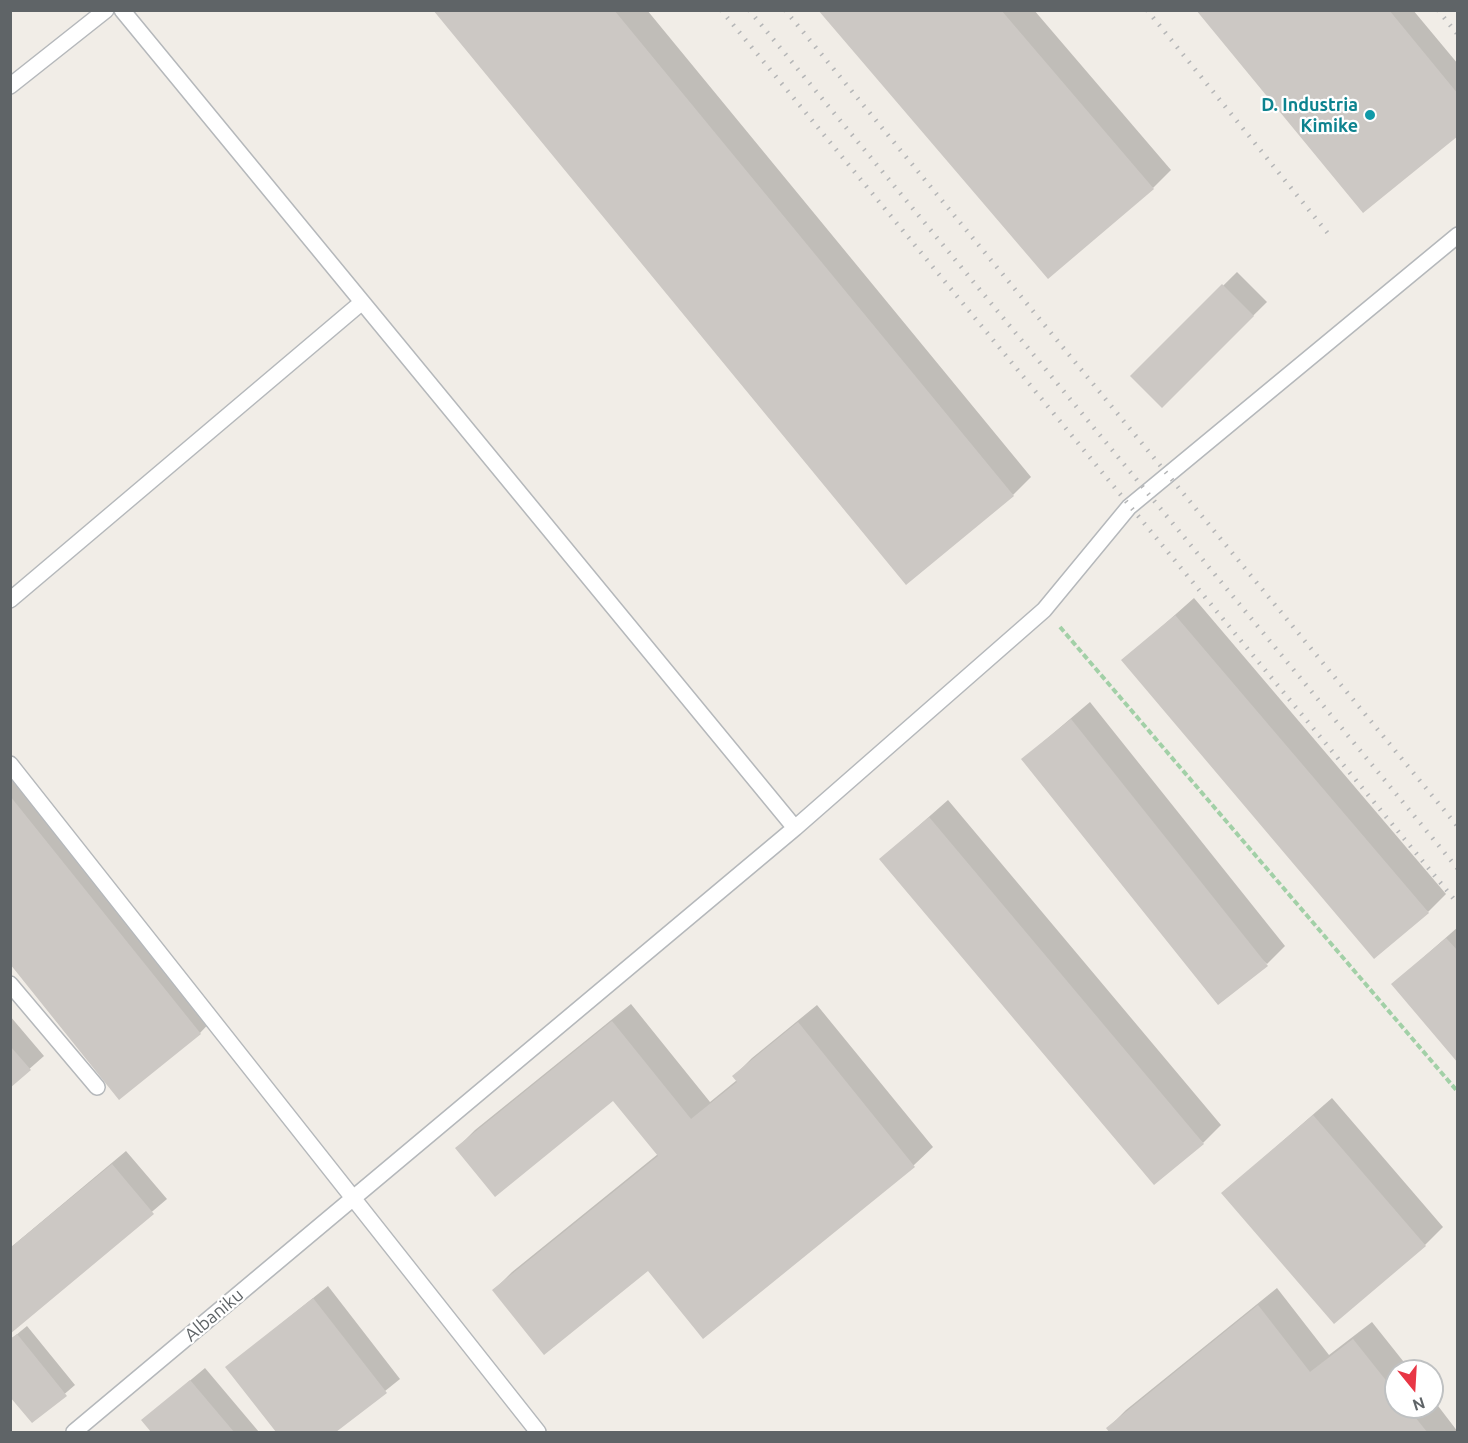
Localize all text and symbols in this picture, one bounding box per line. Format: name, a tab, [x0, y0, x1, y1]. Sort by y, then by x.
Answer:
place label: D. Industria Kimike	[1261, 94, 1358, 136]
marker: D. Industria Kimike	[1363, 108, 1377, 122]
street label: Albaniku	[180, 1284, 248, 1346]
north arrow	[1384, 1359, 1444, 1419]
text: N	[1410, 1394, 1427, 1415]

